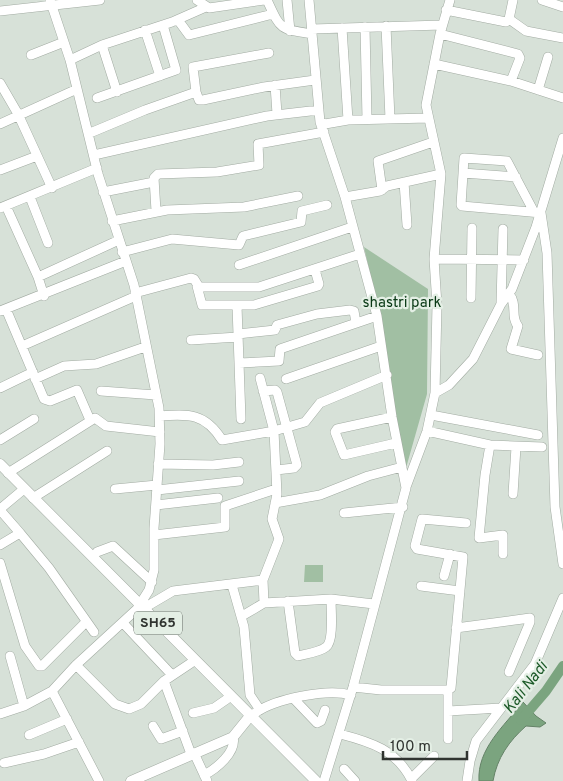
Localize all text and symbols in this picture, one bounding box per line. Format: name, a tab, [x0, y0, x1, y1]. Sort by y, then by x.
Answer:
park label: shastri park	[363, 294, 442, 313]
road number: SH65	[134, 612, 182, 634]
water label: Kali Nadi	[499, 657, 553, 718]
scale bar	[383, 728, 467, 760]
text: 100 m	[390, 738, 431, 757]

